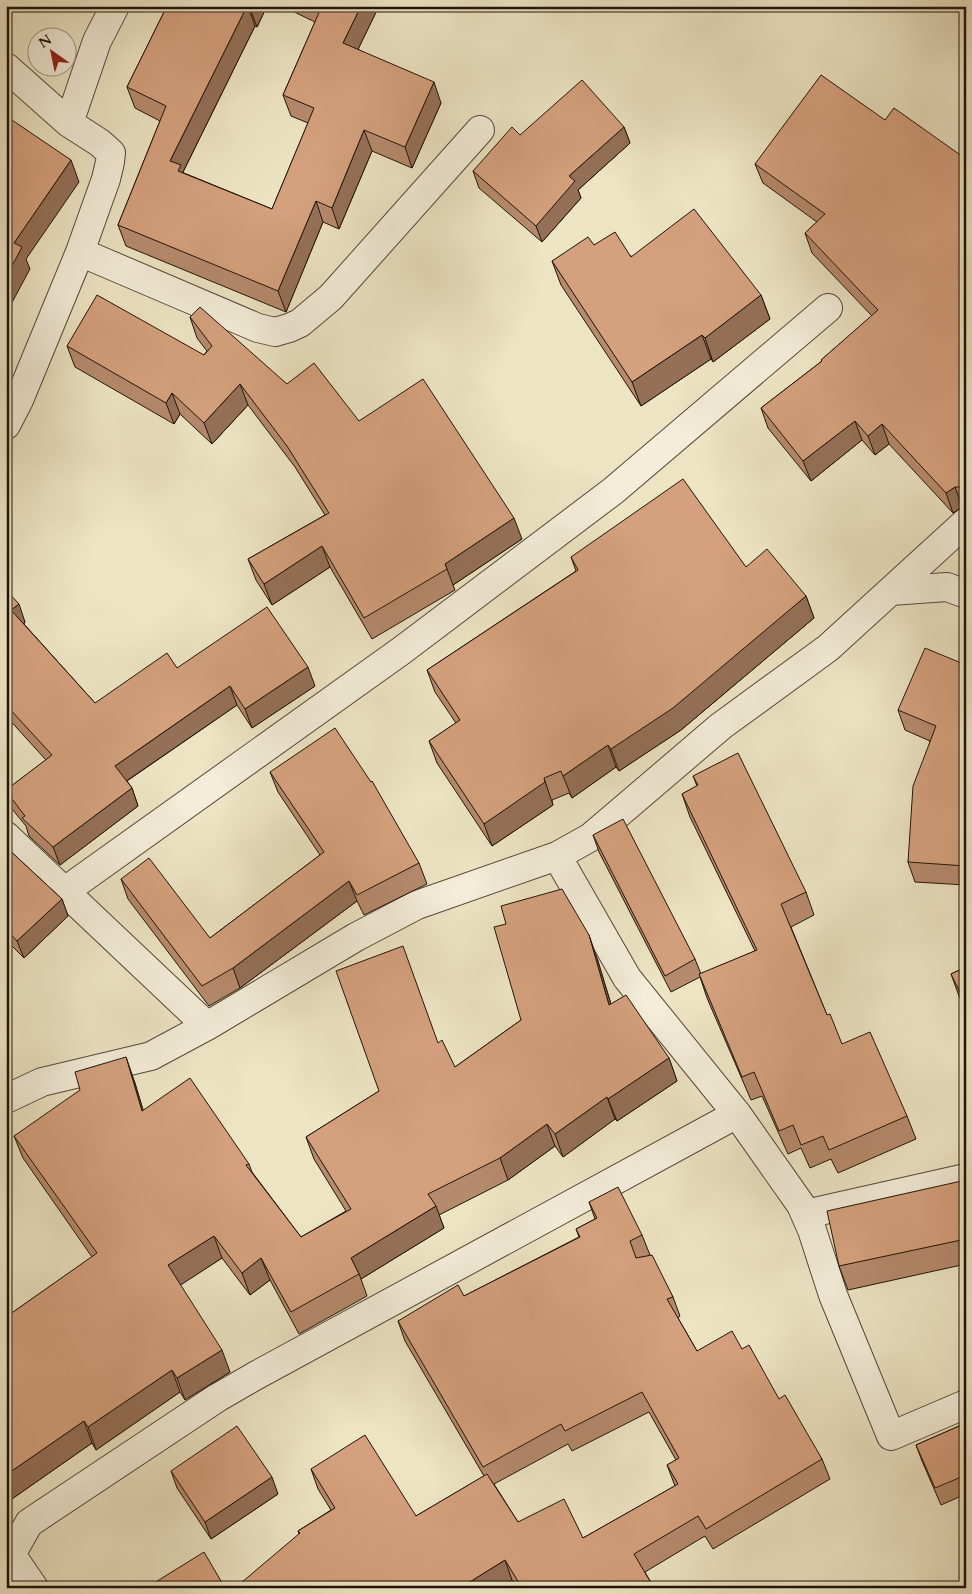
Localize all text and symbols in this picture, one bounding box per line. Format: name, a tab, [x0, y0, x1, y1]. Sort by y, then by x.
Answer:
north arrow	[28, 28, 78, 78]
text: N	[35, 30, 55, 53]

